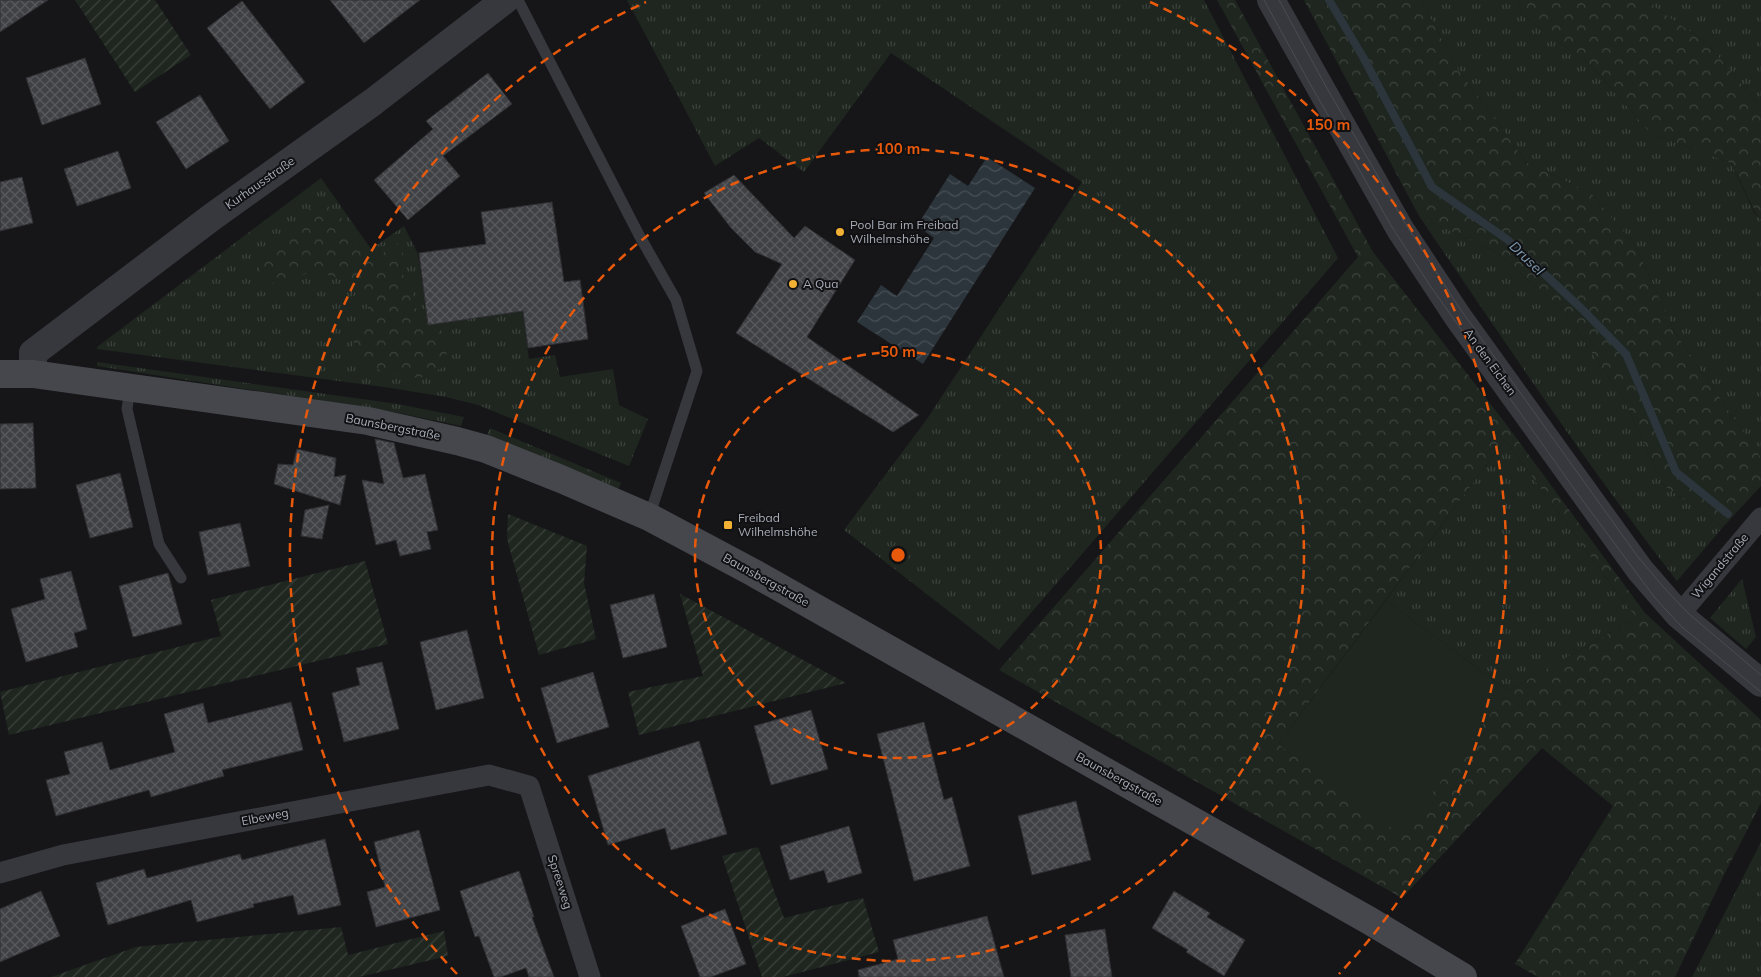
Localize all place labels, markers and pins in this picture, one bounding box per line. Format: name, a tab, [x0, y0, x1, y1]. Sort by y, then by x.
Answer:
place label: Pool Bar im Freibad Wilhelmshöhe	[850, 217, 959, 246]
marker: Pool Bar im Freibad Wilhelmshöhe	[834, 226, 846, 238]
place label: A Qua	[803, 276, 838, 291]
marker: A Qua	[787, 278, 799, 290]
place label: Freibad Wilhelmshöhe	[738, 510, 817, 539]
marker: Freibad Wilhelmshöhe	[722, 519, 734, 531]
centre of rings	[889, 546, 907, 564]

